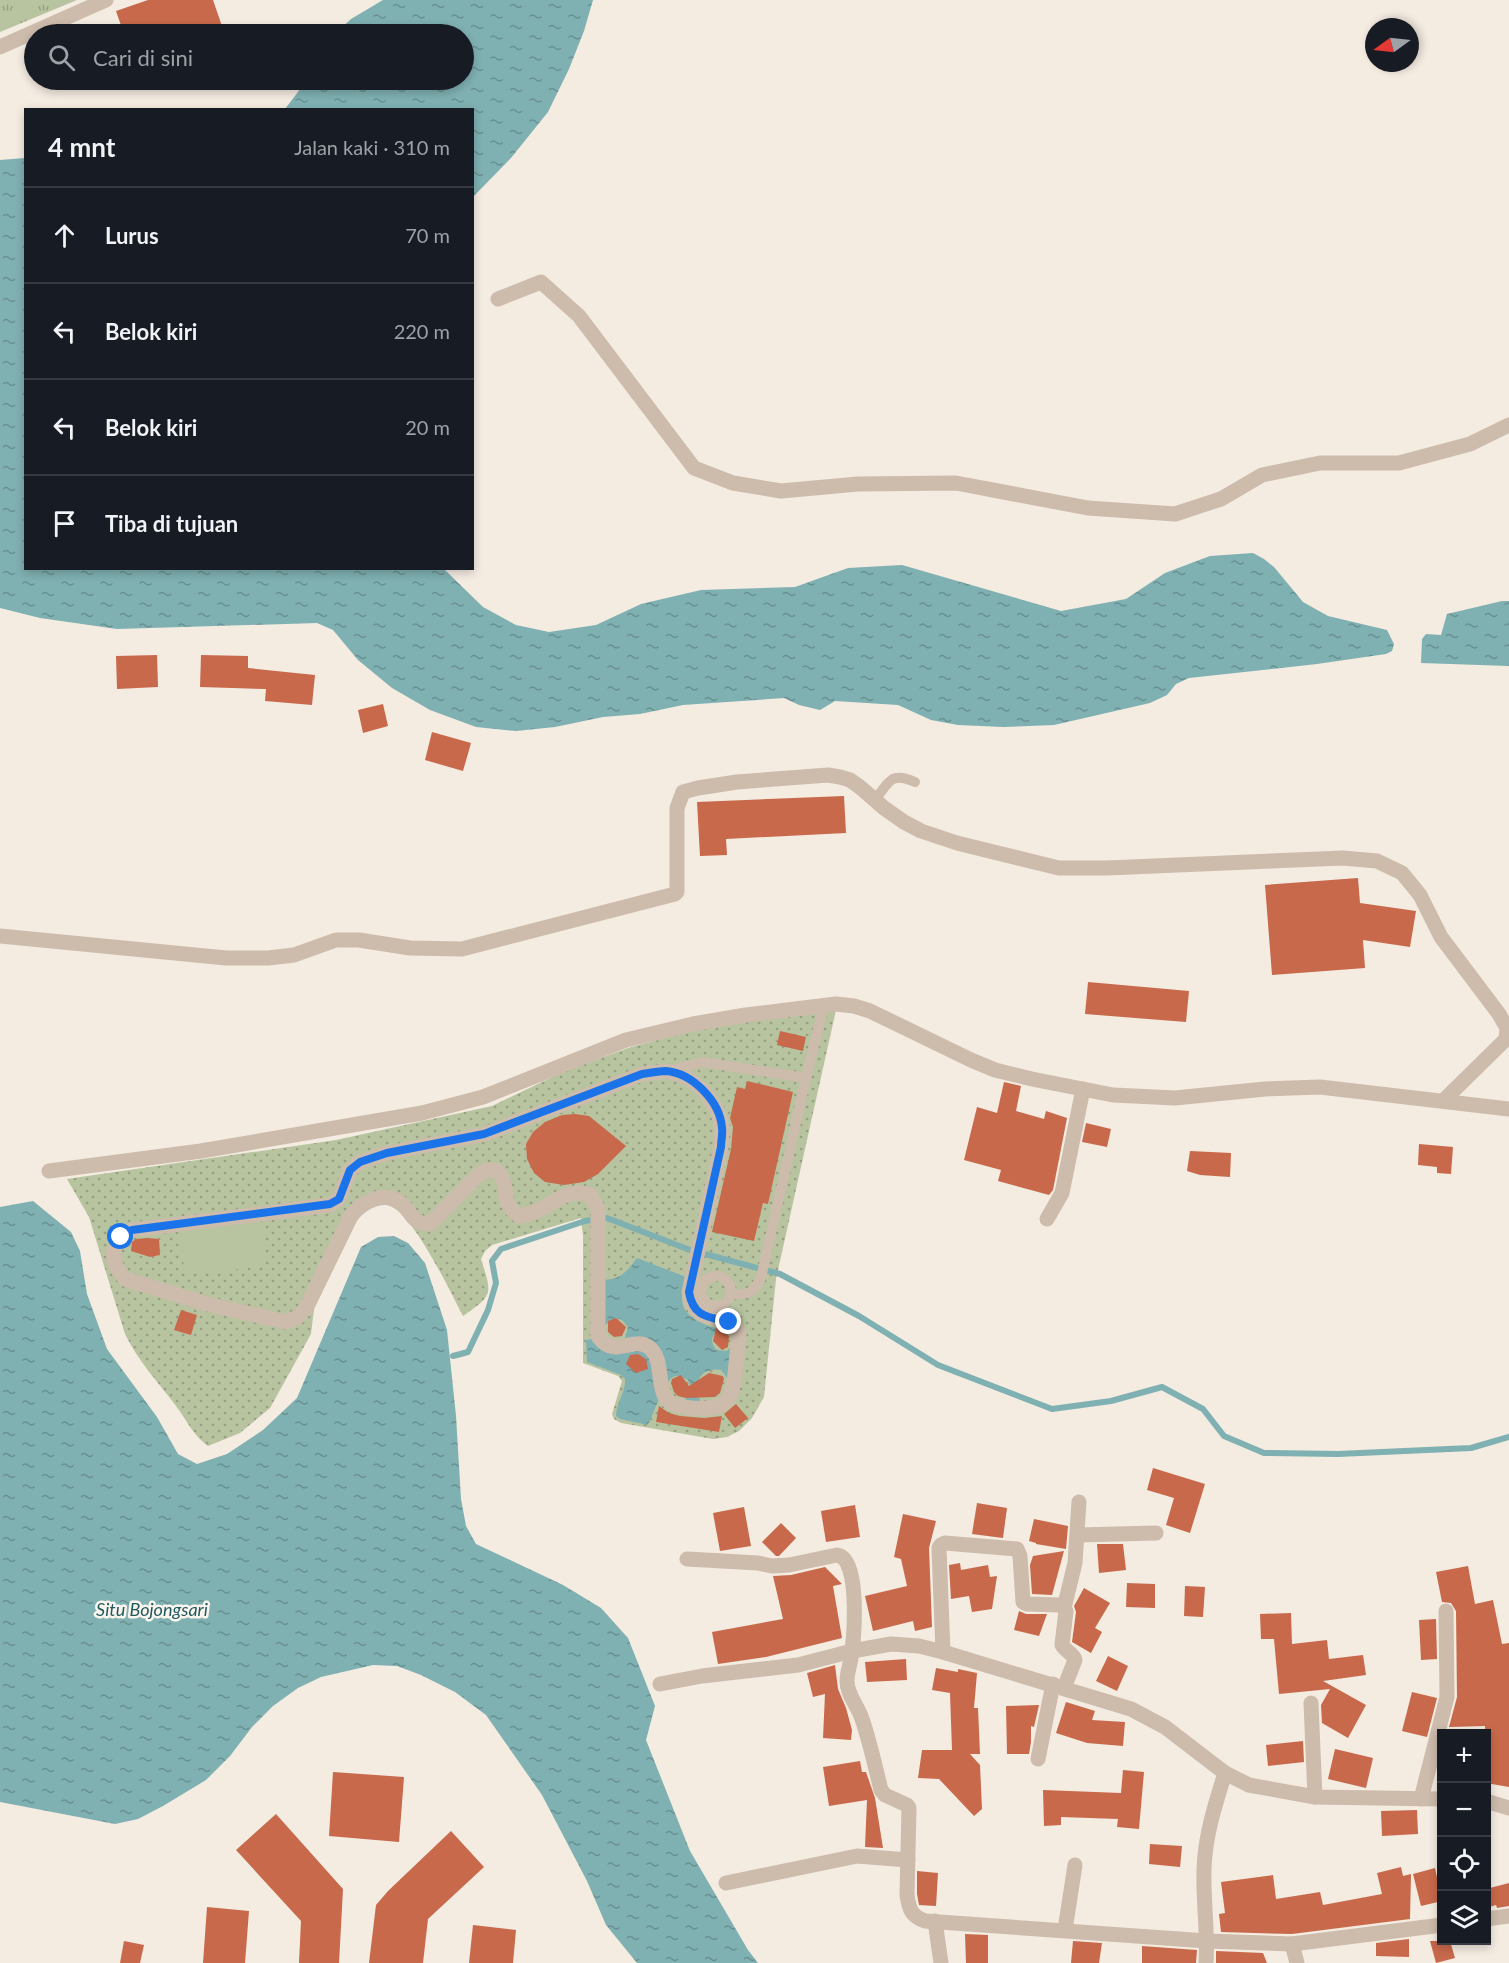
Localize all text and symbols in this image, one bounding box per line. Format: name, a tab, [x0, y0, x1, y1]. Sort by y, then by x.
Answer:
north arrow	[1365, 18, 1419, 72]
search box	[24, 24, 474, 90]
icon: search	[45, 41, 78, 74]
text: Cari di sini	[93, 44, 193, 71]
text: 4 mnt	[48, 131, 115, 163]
text: Jalan kaki · 310 m	[294, 135, 450, 159]
icon: ahead	[48, 219, 81, 252]
text: Lurus	[105, 222, 159, 249]
text: 70 m	[405, 223, 450, 247]
icon: left	[48, 315, 81, 348]
text: Belok kiri	[105, 318, 197, 345]
text: 220 m	[394, 319, 450, 343]
icon: left	[48, 411, 81, 444]
text: Belok kiri	[105, 414, 197, 441]
text: 20 m	[405, 415, 450, 439]
icon: arrive	[48, 507, 81, 540]
text: Tiba di tujuan	[105, 510, 238, 537]
route start	[107, 1223, 133, 1249]
route end	[715, 1308, 741, 1334]
water label: Situ Bojongsari	[96, 1598, 208, 1620]
map controls	[1437, 1729, 1491, 1945]
button: +	[1437, 1729, 1491, 1783]
button: −	[1437, 1783, 1491, 1837]
button: locate	[1437, 1837, 1491, 1891]
button: layers	[1437, 1891, 1491, 1945]

